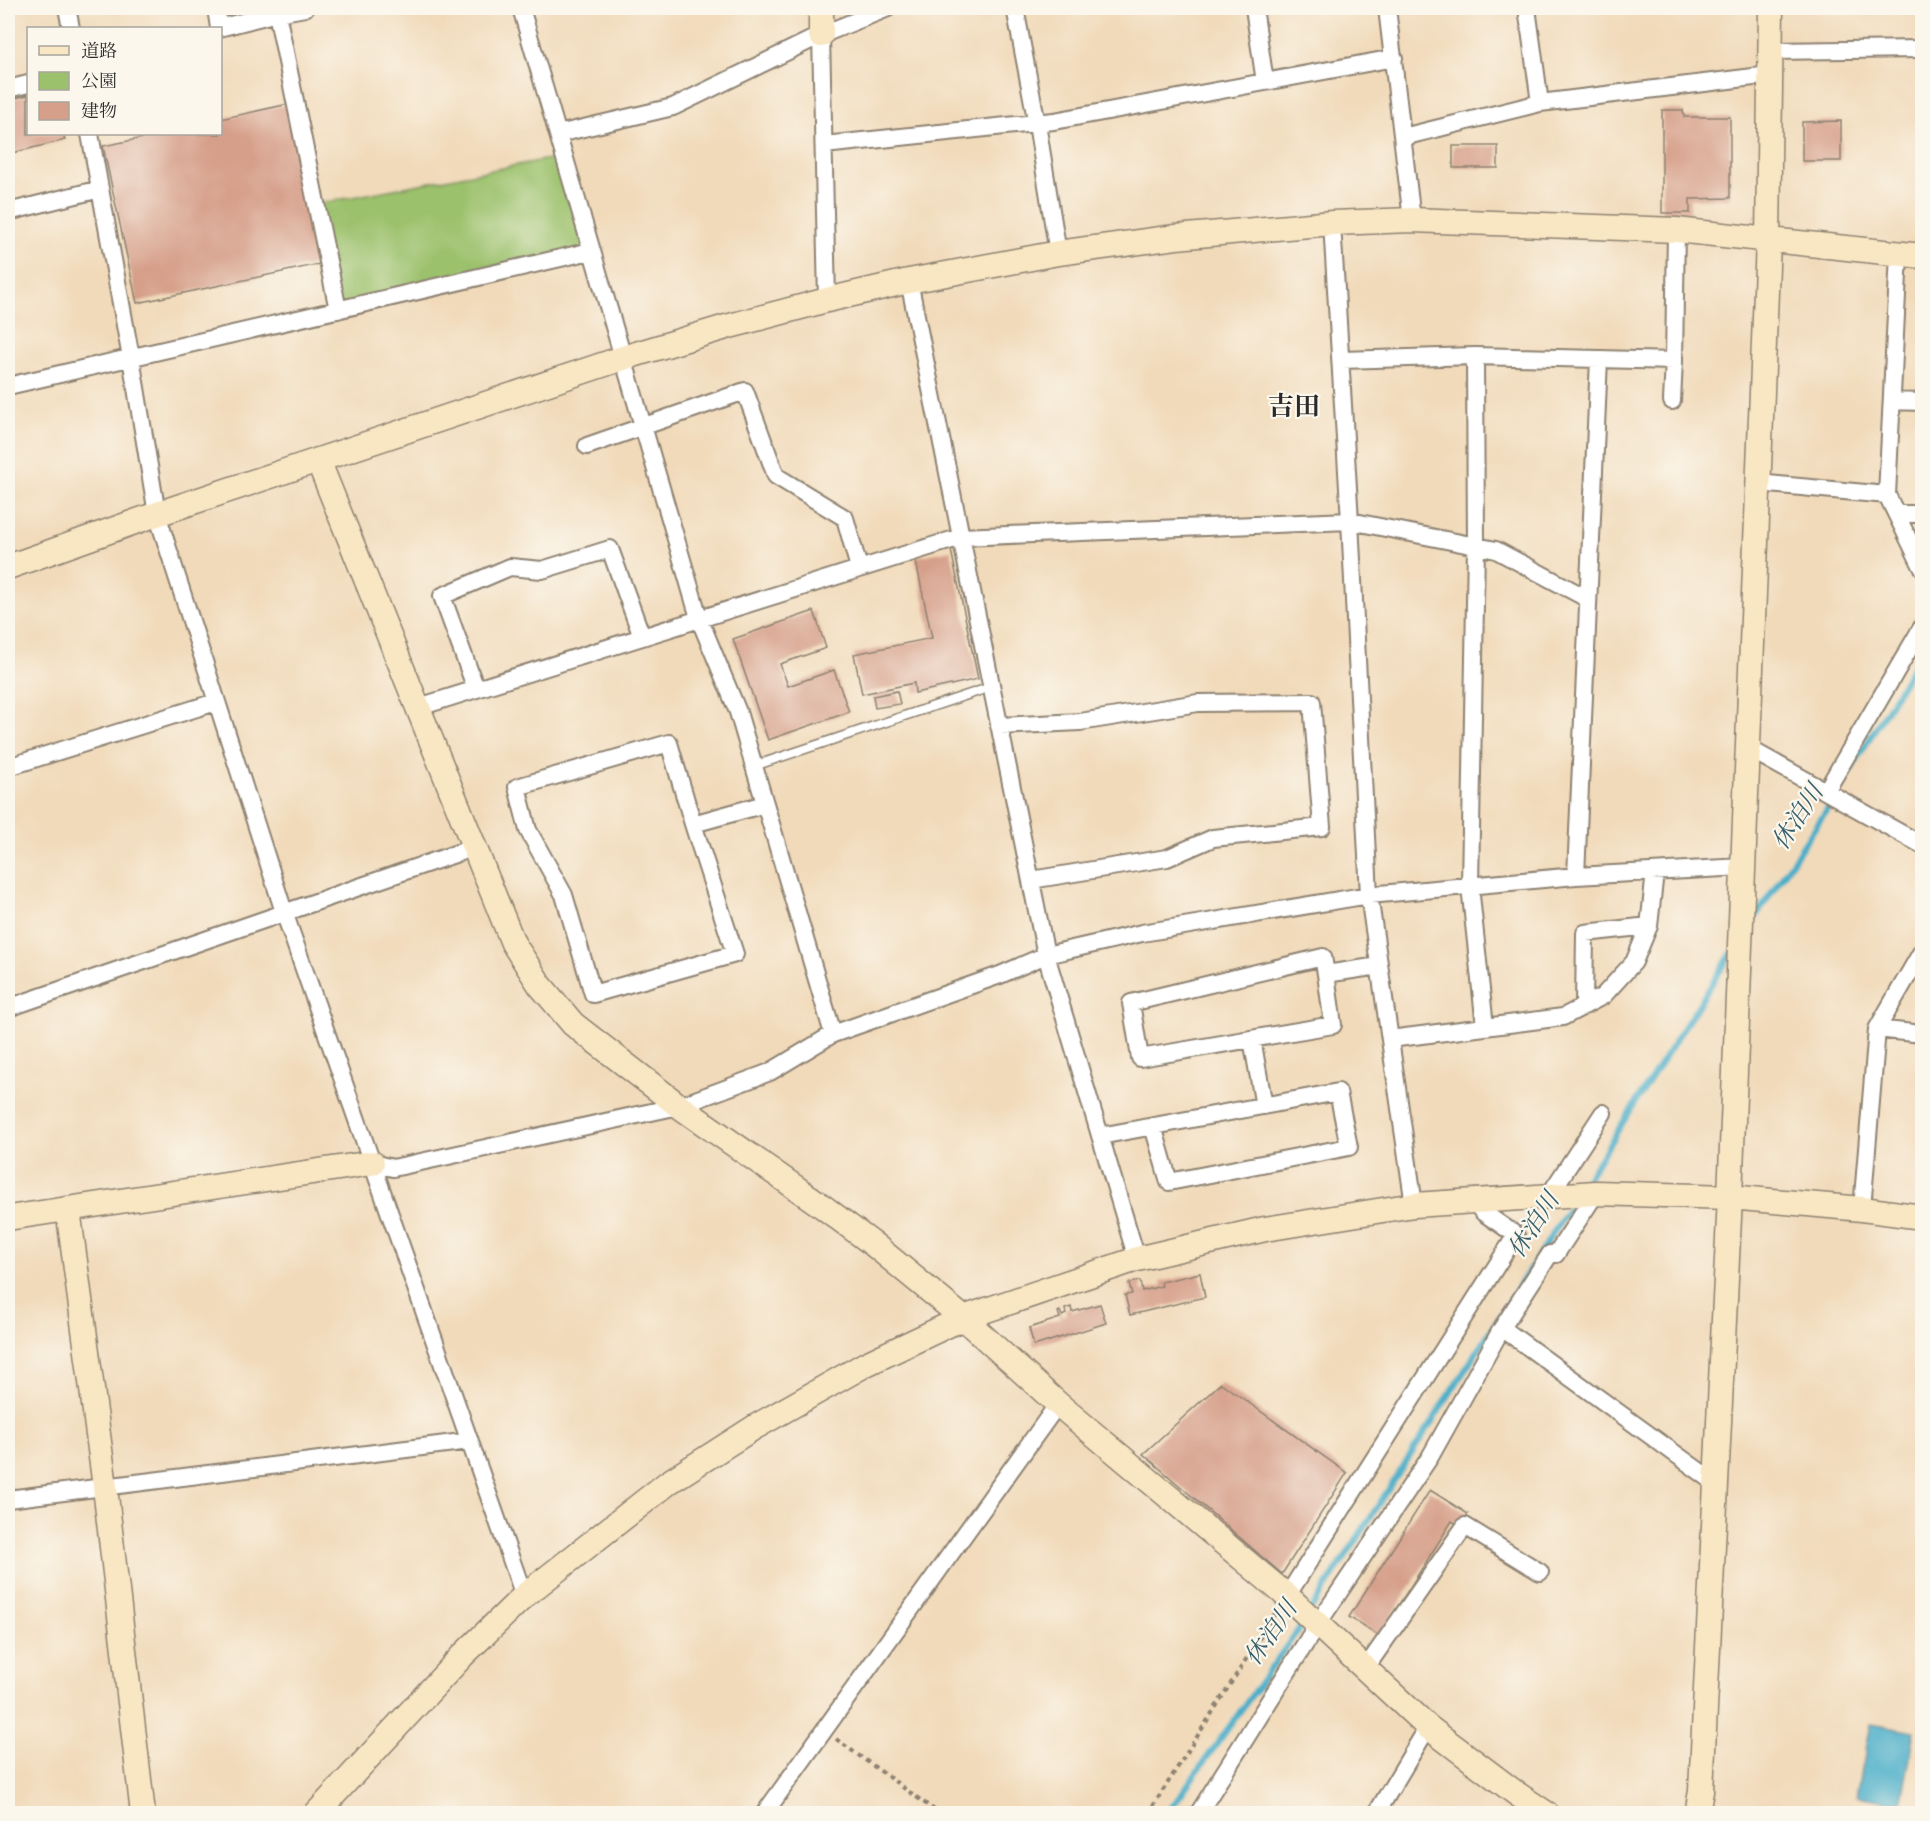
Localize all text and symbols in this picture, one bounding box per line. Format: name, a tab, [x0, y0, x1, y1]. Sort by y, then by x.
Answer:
legend	[27, 27, 222, 135]
text: 道路	[81, 41, 117, 61]
text: 公園	[81, 72, 117, 91]
text: 建物	[81, 101, 117, 121]
district label: 吉田	[1268, 392, 1320, 421]
water label: 休泊川	[1767, 777, 1830, 855]
water label: 休泊川	[1503, 1185, 1566, 1263]
water label: 休泊川	[1239, 1593, 1304, 1670]

